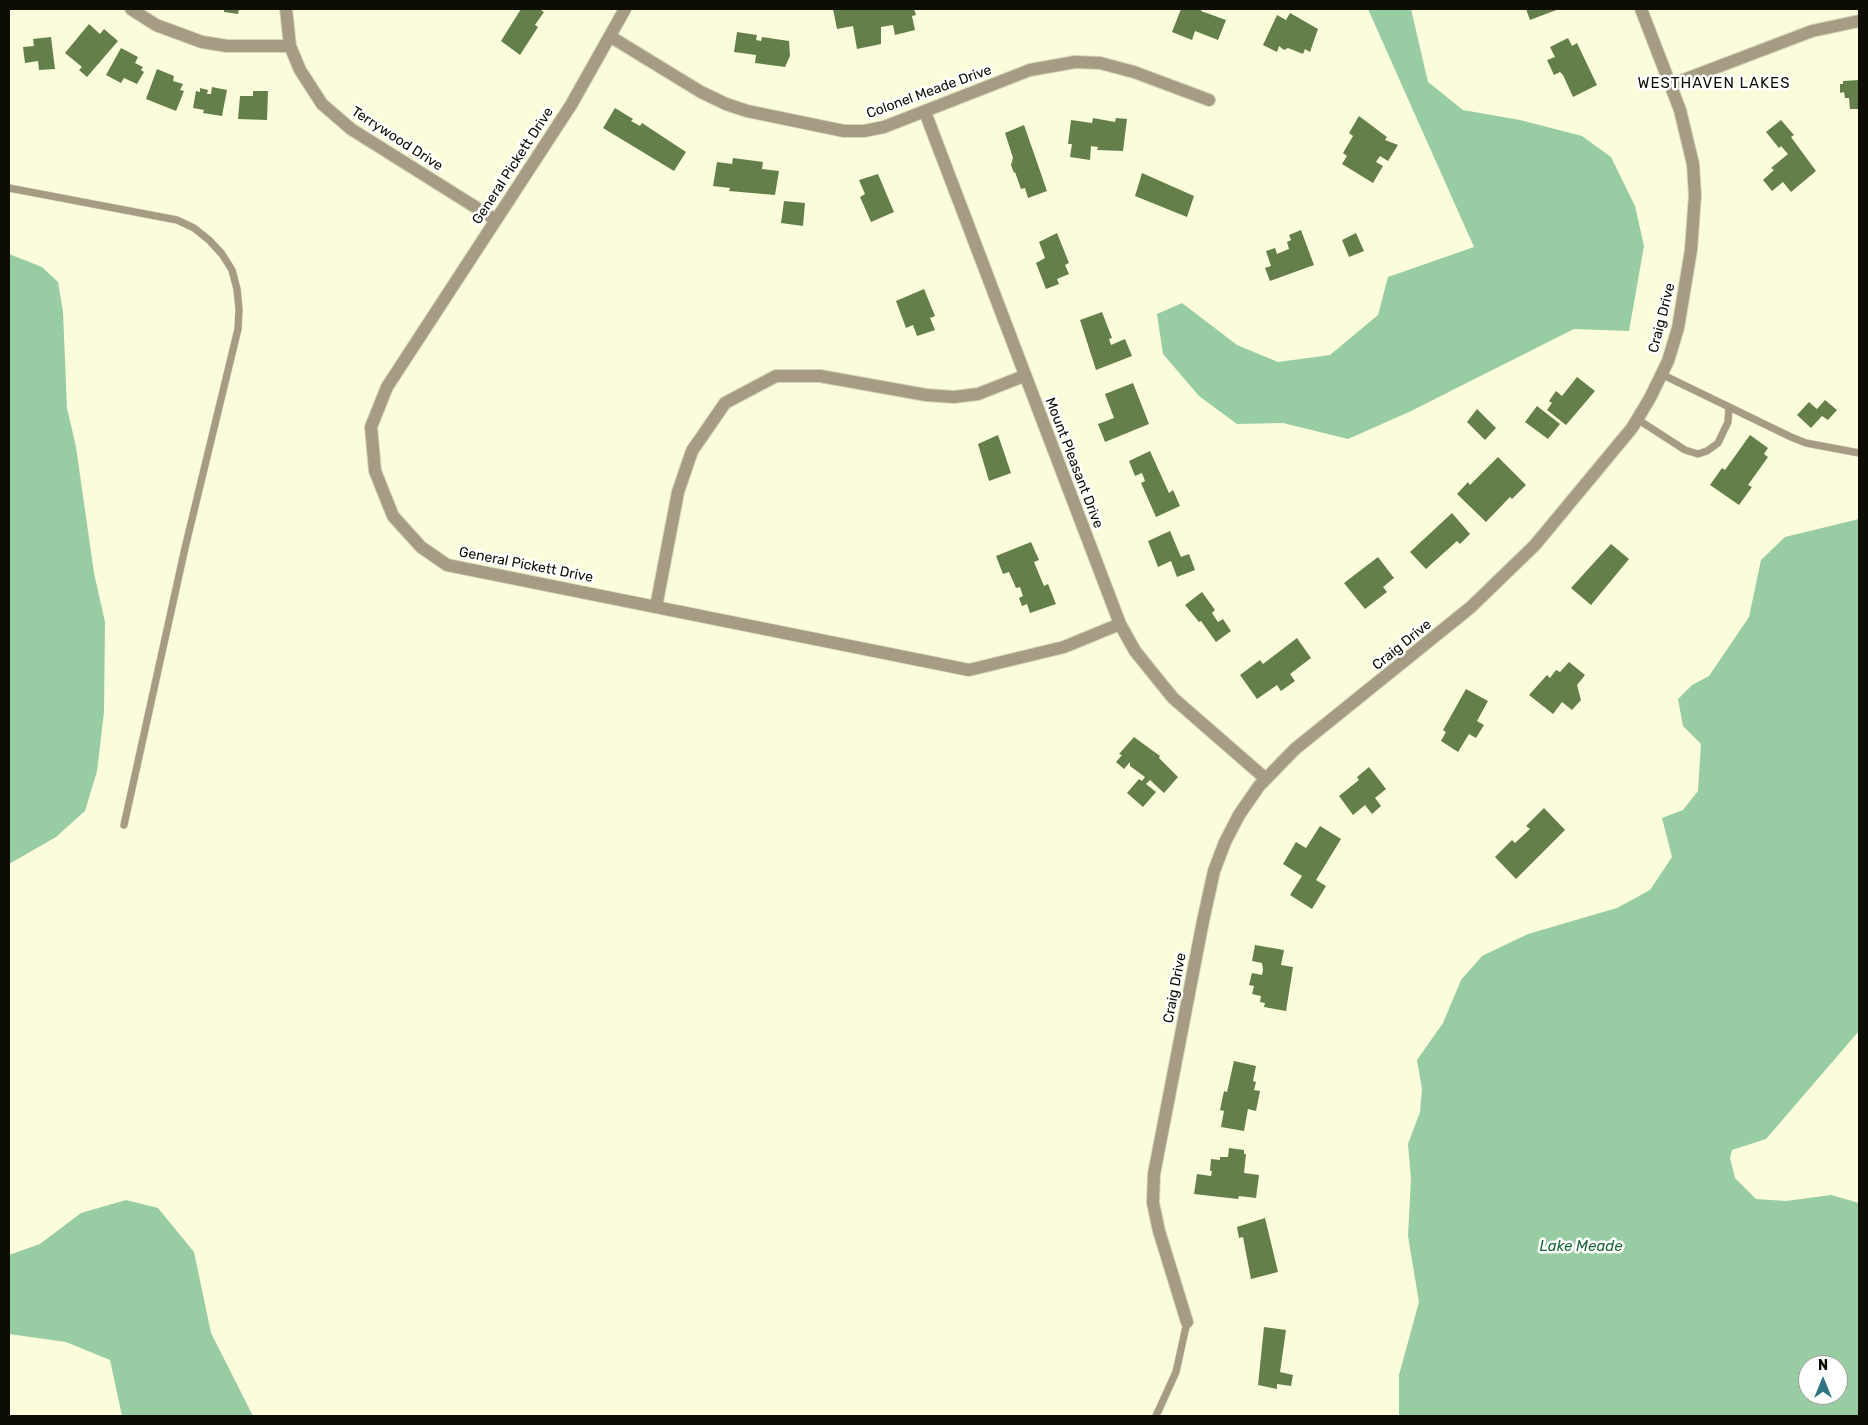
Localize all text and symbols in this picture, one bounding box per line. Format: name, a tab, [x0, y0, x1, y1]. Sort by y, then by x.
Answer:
street label: Colonel Meade Drive	[864, 62, 994, 122]
district label: WESTHAVEN LAKES	[1636, 75, 1792, 93]
street label: Terrywood Drive	[348, 103, 446, 175]
street label: General Pickett Drive	[469, 104, 557, 228]
street label: Craig Drive	[1645, 281, 1679, 355]
street label: Mount Pleasant Drive	[1041, 395, 1107, 531]
street label: General Pickett Drive	[457, 544, 595, 586]
street label: Craig Drive	[1369, 616, 1435, 674]
street label: Craig Drive	[1160, 951, 1190, 1025]
water label: Lake Meade	[1539, 1238, 1623, 1256]
north arrow	[1798, 1355, 1848, 1405]
text: N	[1818, 1357, 1828, 1374]

